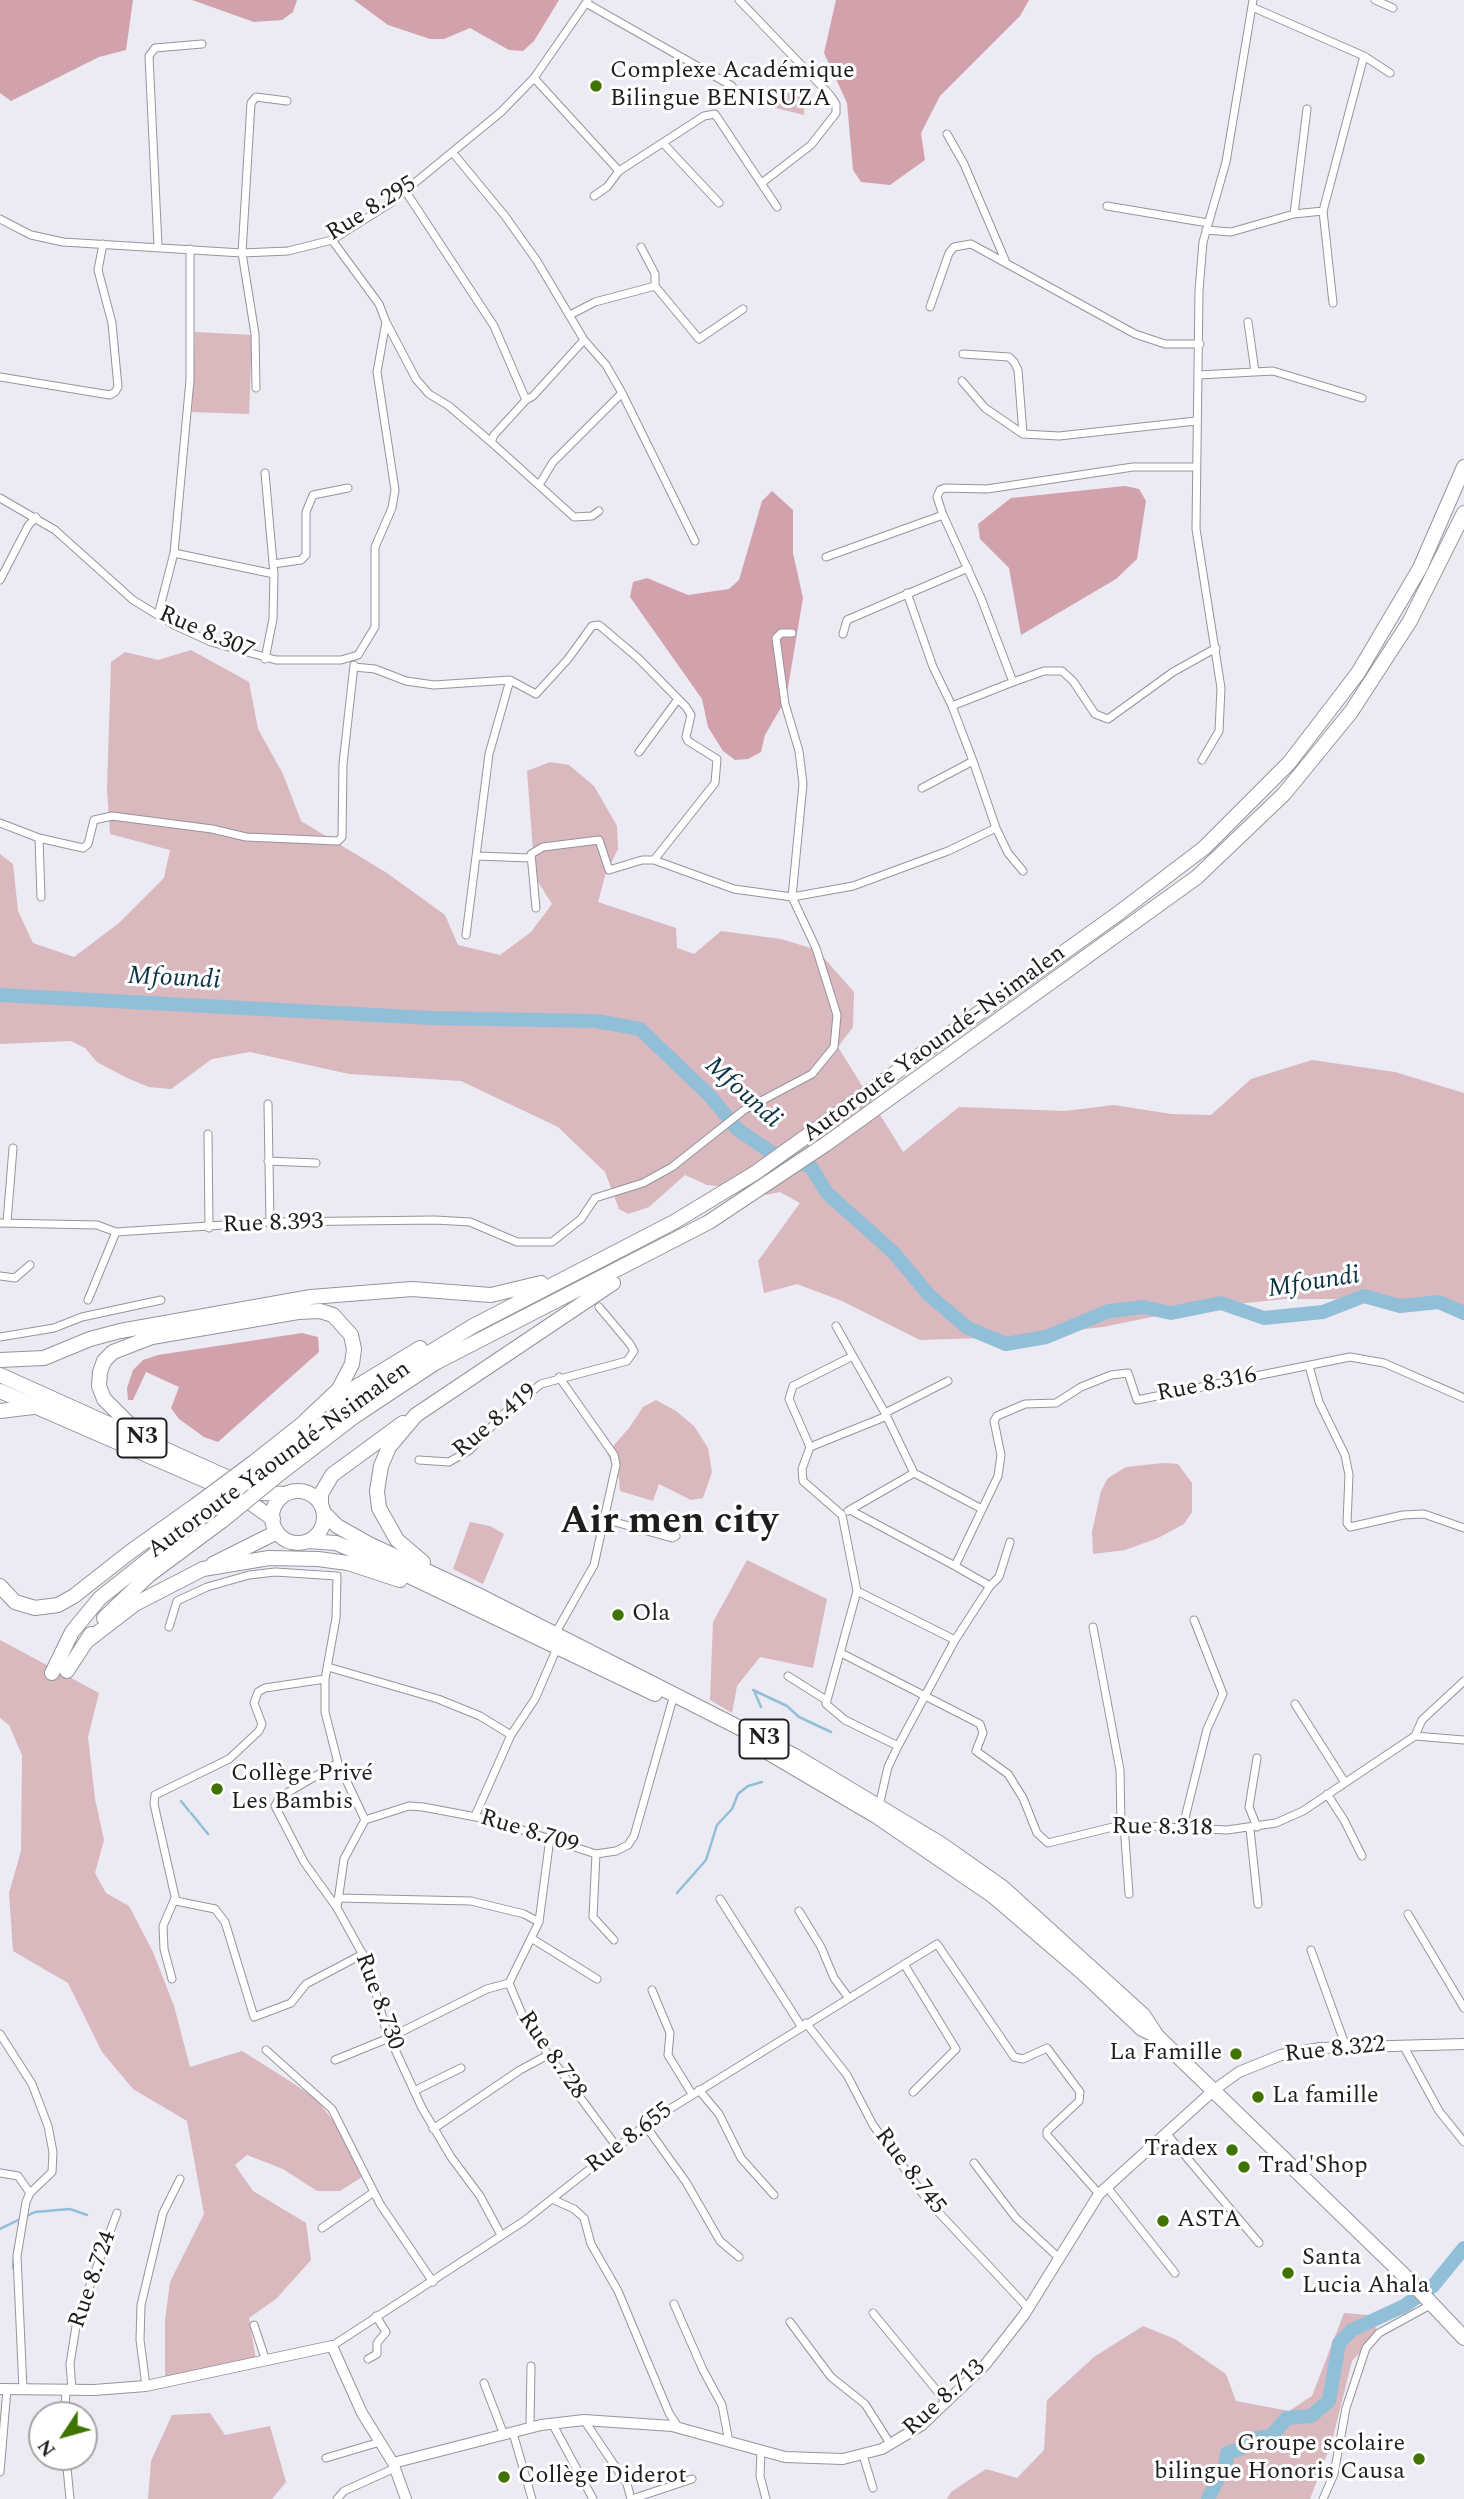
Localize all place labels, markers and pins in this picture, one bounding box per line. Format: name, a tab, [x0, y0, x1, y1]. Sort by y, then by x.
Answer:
place label: Complexe Académique Bilingue BENISUZA	[610, 58, 855, 114]
marker: Complexe Académique Bilingue BENISUZA	[588, 78, 604, 94]
place label: Ola	[632, 1601, 670, 1629]
marker: Ola	[610, 1607, 626, 1623]
place label: Collège Privé Les Bambis	[231, 1761, 373, 1817]
marker: Collège Privé Les Bambis	[209, 1781, 225, 1797]
place label: La Famille	[1109, 2040, 1222, 2068]
marker: La Famille	[1228, 2046, 1244, 2062]
place label: La famille	[1272, 2083, 1379, 2111]
marker: La famille	[1250, 2089, 1266, 2105]
place label: Tradex	[1144, 2136, 1218, 2164]
marker: Tradex	[1224, 2142, 1240, 2158]
place label: Trad'Shop	[1258, 2153, 1368, 2181]
marker: Trad'Shop	[1236, 2159, 1252, 2175]
place label: ASTA	[1177, 2207, 1241, 2235]
marker: ASTA	[1155, 2213, 1171, 2229]
place label: Santa Lucia Ahala	[1302, 2245, 1429, 2301]
marker: Santa Lucia Ahala	[1280, 2265, 1296, 2281]
place label: Groupe scolaire bilingue Honoris Causa	[1154, 2431, 1405, 2487]
marker: Groupe scolaire bilingue Honoris Causa	[1411, 2451, 1427, 2467]
place label: Collège Diderot	[518, 2463, 687, 2491]
marker: Collège Diderot	[496, 2469, 512, 2485]

